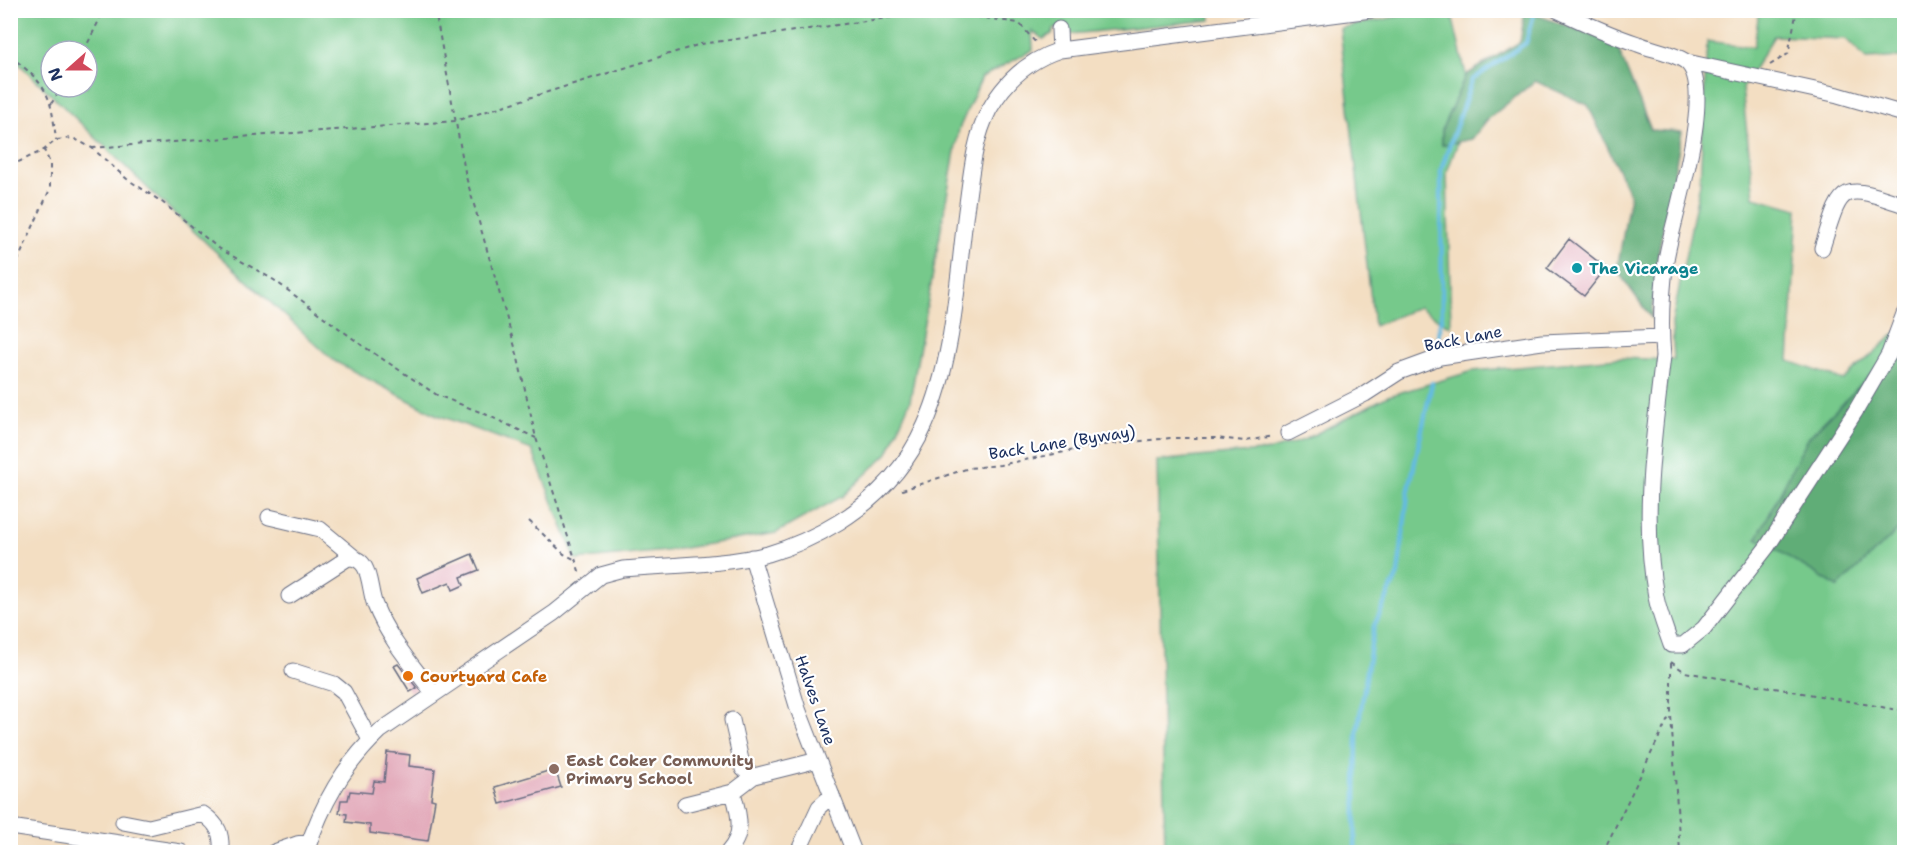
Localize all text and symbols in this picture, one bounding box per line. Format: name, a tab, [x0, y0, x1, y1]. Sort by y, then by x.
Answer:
north arrow	[39, 39, 99, 99]
text: N	[43, 65, 68, 84]
place label: The Vicarage	[1589, 258, 1699, 279]
marker: The Vicarage	[1570, 261, 1584, 275]
street label: Back Lane	[1422, 321, 1504, 356]
street label: Back Lane (Byway)	[987, 421, 1137, 464]
street label: Halves Lane	[790, 652, 841, 748]
place label: Courtyard Cafe	[420, 666, 548, 687]
marker: Courtyard Cafe	[401, 669, 415, 683]
place label: East Coker Community Primary School	[566, 750, 754, 789]
marker: East Coker Community Primary School	[547, 762, 561, 776]

